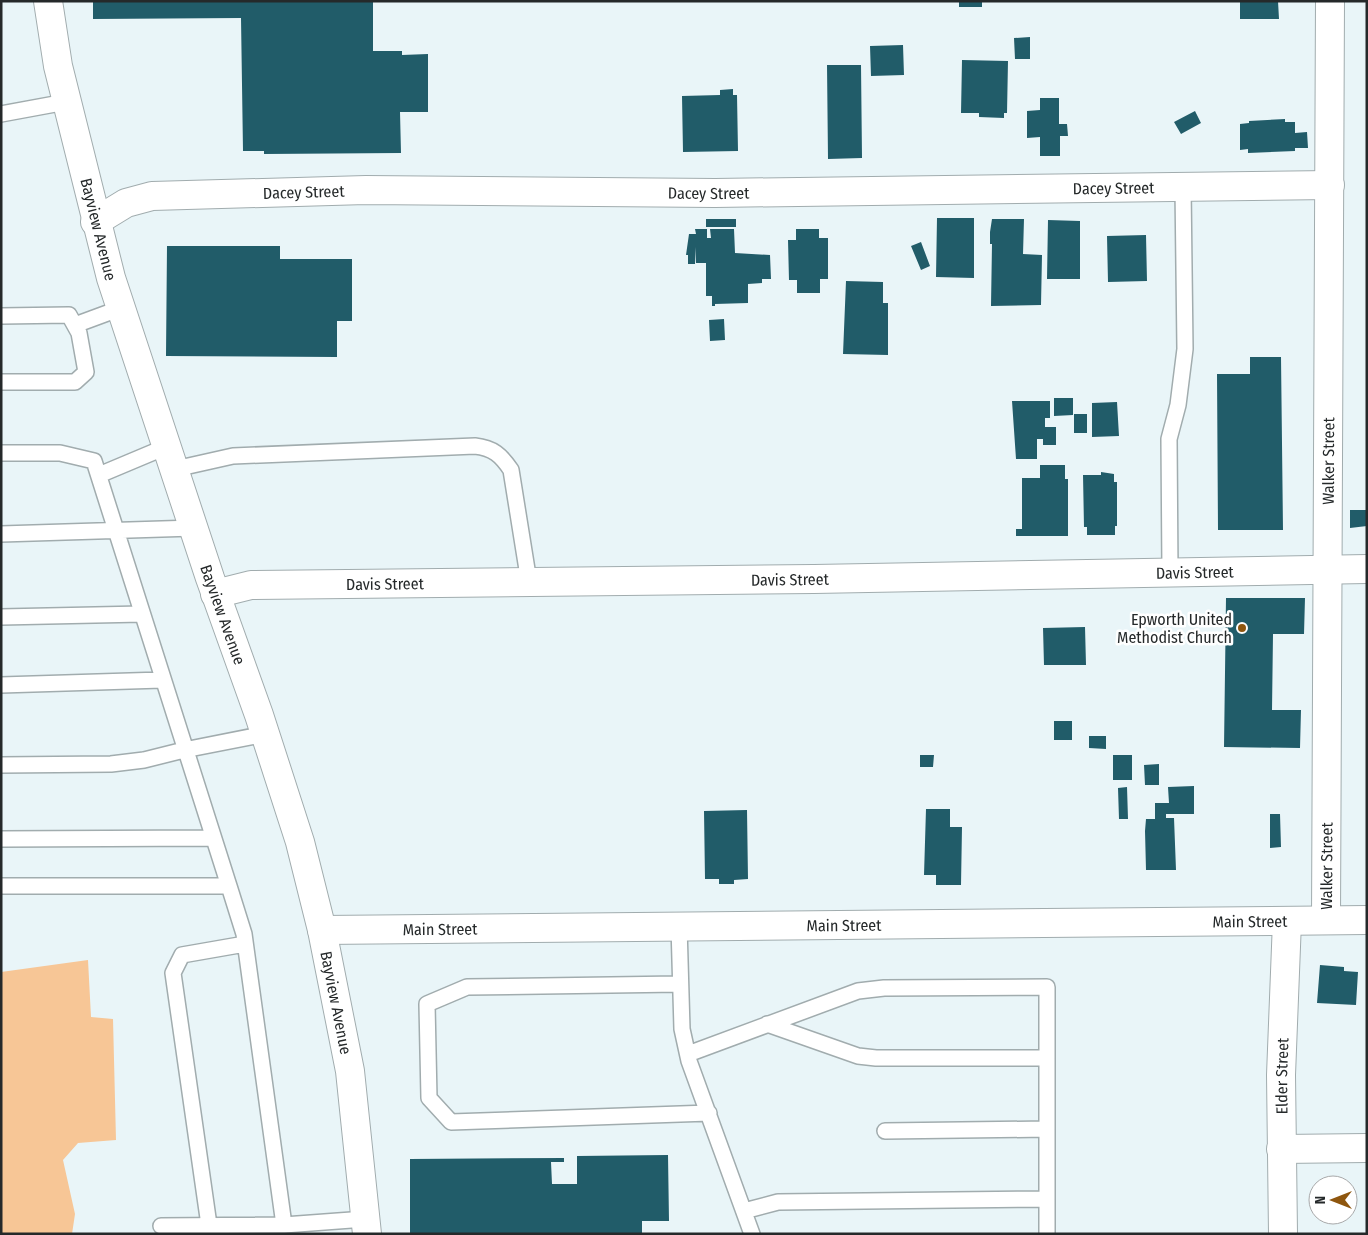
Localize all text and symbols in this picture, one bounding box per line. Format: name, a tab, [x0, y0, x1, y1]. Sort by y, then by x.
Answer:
street label: Bayview Avenue	[76, 176, 120, 283]
street label: Dacey Street	[1073, 178, 1155, 198]
street label: Dacey Street	[263, 182, 346, 203]
street label: Dacey Street	[668, 184, 750, 203]
street label: Walker Street	[1319, 417, 1338, 505]
street label: Bayview Avenue	[196, 562, 249, 667]
street label: Davis Street	[1156, 562, 1235, 583]
street label: Davis Street	[751, 570, 830, 590]
street label: Davis Street	[346, 574, 425, 594]
place label: Epworth United Methodist Church	[1117, 610, 1232, 647]
marker: Epworth United Methodist Church	[1236, 622, 1248, 634]
street label: Walker Street	[1317, 822, 1336, 910]
street label: Main Street	[1212, 912, 1288, 931]
street label: Main Street	[806, 916, 882, 935]
street label: Main Street	[402, 920, 478, 939]
street label: Bayview Avenue	[316, 949, 356, 1056]
street label: Elder Street	[1272, 1037, 1292, 1115]
north arrow	[1308, 1175, 1358, 1225]
text: N	[1312, 1196, 1329, 1204]

